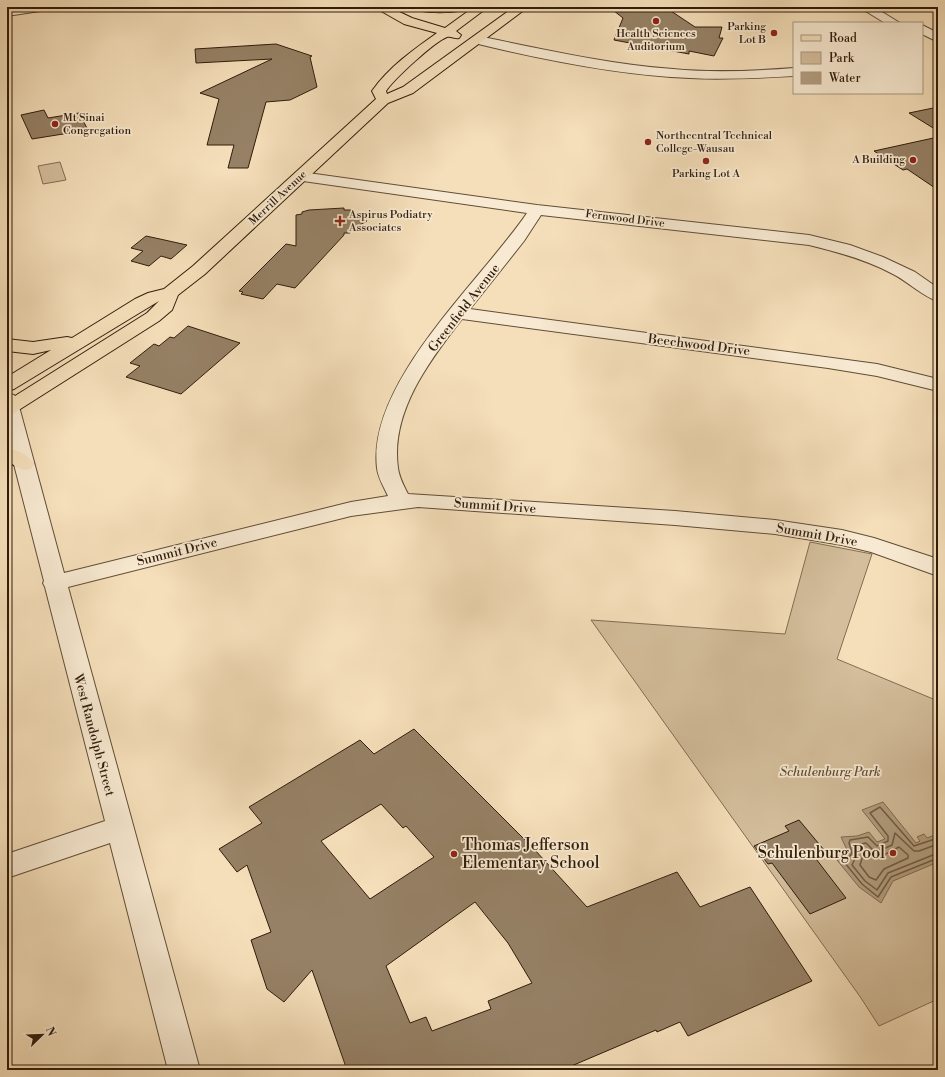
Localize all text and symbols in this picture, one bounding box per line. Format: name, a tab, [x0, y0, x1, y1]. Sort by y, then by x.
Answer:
marker: Health Sciences Auditorium	[651, 16, 661, 26]
place label: Parking Lot B	[727, 20, 766, 47]
legend	[793, 22, 923, 94]
place label: Health Sciences Auditorium	[616, 27, 696, 54]
marker: Parking Lot B	[769, 28, 779, 38]
text: Road	[829, 31, 857, 46]
text: Park	[829, 51, 855, 66]
text: Water	[828, 71, 861, 86]
place label: Mt Sinai Congregation	[63, 111, 131, 138]
marker: Mt Sinai Congregation	[50, 119, 60, 129]
place label: Northcentral Technical College-Wausau	[656, 129, 773, 156]
marker: Northcentral Technical College-Wausau	[643, 137, 653, 147]
place label: A Building	[851, 153, 905, 167]
marker: A Building	[908, 155, 918, 165]
marker: Parking Lot A	[701, 156, 711, 166]
street label: Merrill Avenue	[246, 167, 310, 228]
place label: Parking Lot A	[672, 167, 741, 181]
street label: Fernwood Drive	[585, 207, 666, 231]
place label: Aspirus Podiatry Associates	[348, 208, 433, 235]
marker: Aspirus Podiatry Associates	[334, 215, 346, 227]
street label: Greenfield Avenue	[425, 260, 504, 355]
street label: Beechwood Drive	[646, 331, 752, 359]
street label: Summit Drive	[453, 495, 537, 517]
street label: Summit Drive	[775, 520, 859, 550]
street label: Summit Drive	[135, 534, 219, 570]
street label: West Randolph Street	[70, 671, 118, 798]
park label: Schulenburg Park	[779, 764, 881, 780]
place label: Thomas Jefferson Elementary School	[462, 835, 600, 873]
place label: Schulenburg Pool	[758, 843, 885, 863]
marker: Schulenburg Pool	[888, 848, 898, 858]
marker: Thomas Jefferson Elementary School	[449, 849, 459, 859]
north arrow	[22, 1015, 62, 1055]
text: N	[42, 1025, 59, 1038]

